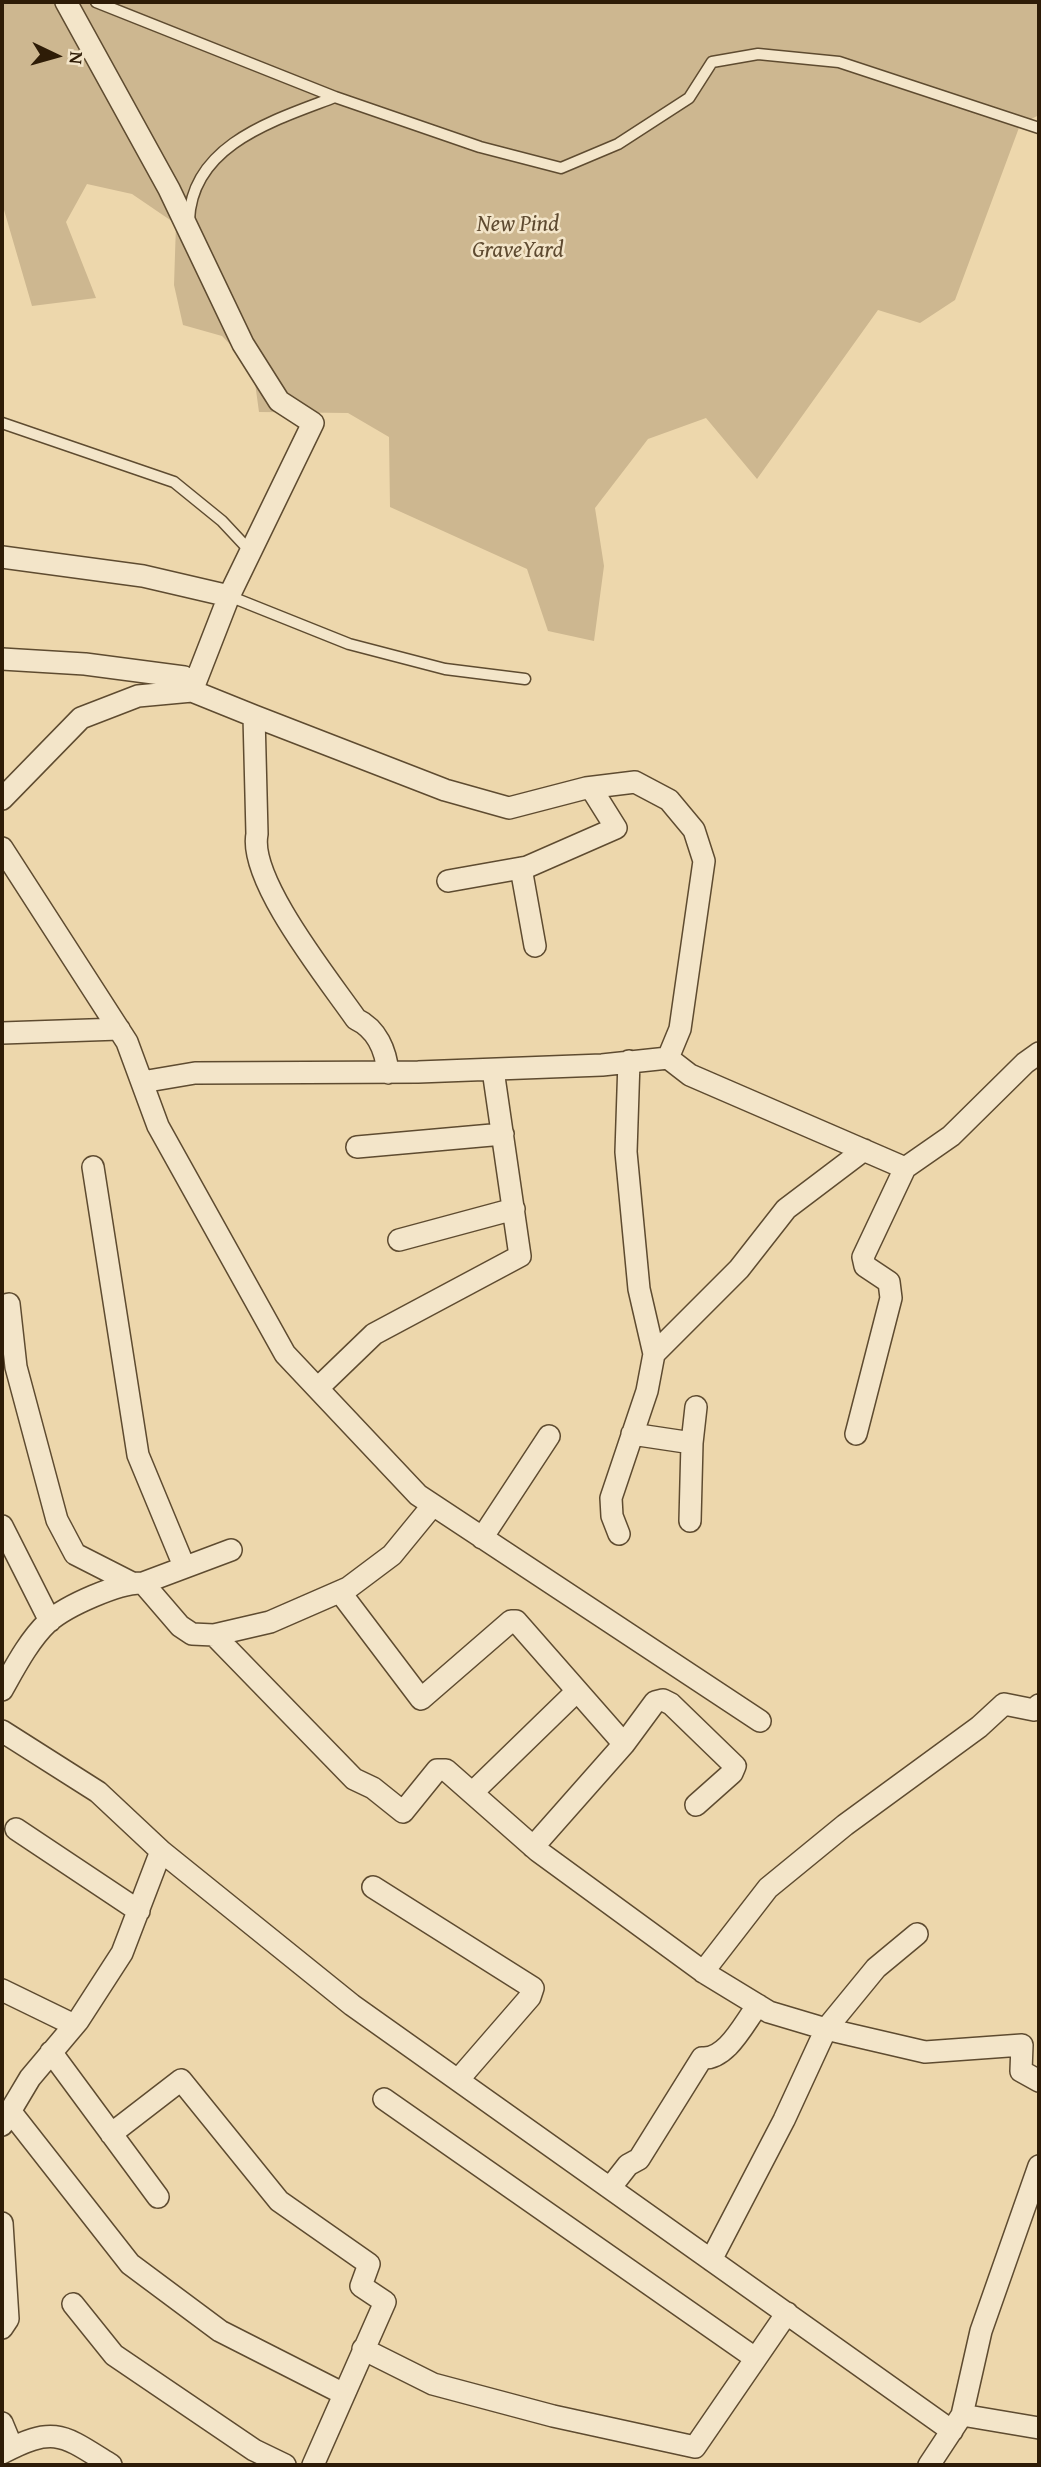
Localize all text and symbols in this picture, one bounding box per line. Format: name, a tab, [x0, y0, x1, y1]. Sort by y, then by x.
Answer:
north arrow	[21, 21, 91, 91]
text: N	[62, 50, 91, 65]
park label: New Pind GraveYard	[472, 211, 564, 265]

